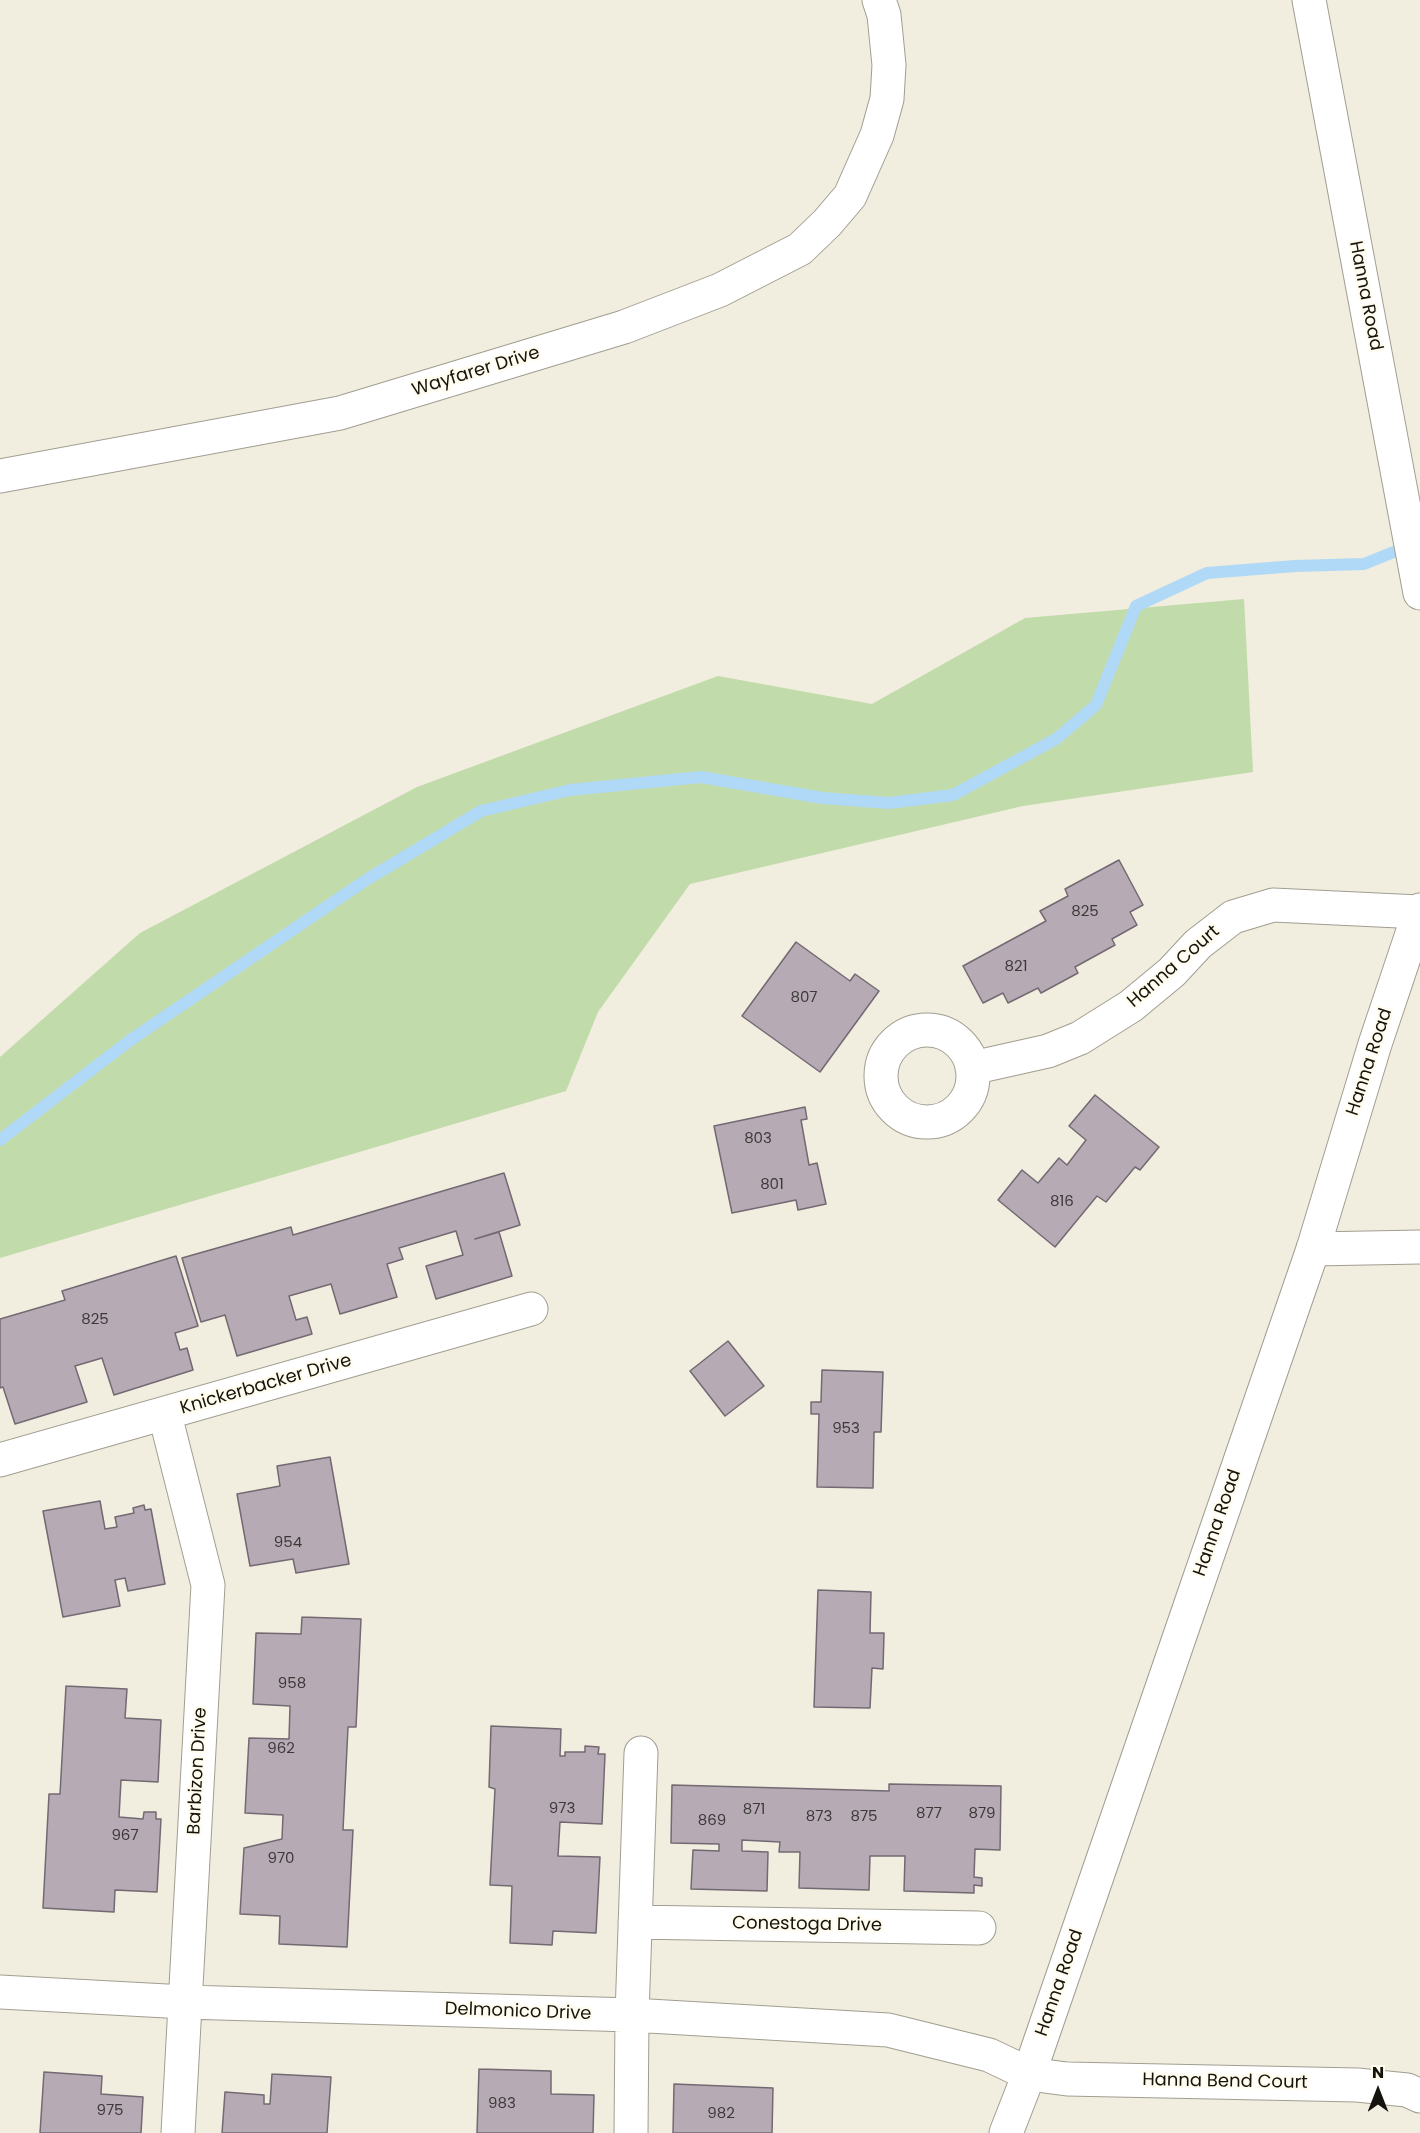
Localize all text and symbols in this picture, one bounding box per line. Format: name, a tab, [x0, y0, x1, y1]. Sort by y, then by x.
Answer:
street label: Hanna Road	[1344, 239, 1386, 353]
street label: Wayfarer Drive	[409, 342, 543, 402]
house number: 825	[1071, 903, 1099, 921]
street label: Hanna Court	[1124, 921, 1224, 1013]
house number: 821	[1005, 958, 1027, 976]
house number: 807	[790, 989, 818, 1007]
street label: Hanna Road	[1343, 1006, 1397, 1118]
house number: 803	[744, 1130, 772, 1148]
house number: 801	[760, 1176, 784, 1194]
house number: 816	[1050, 1193, 1074, 1211]
house number: 825	[81, 1311, 109, 1329]
street label: Knickerbacker Drive	[178, 1350, 354, 1420]
house number: 953	[832, 1420, 860, 1438]
street label: Hanna Road	[1190, 1467, 1246, 1579]
house number: 954	[274, 1534, 302, 1552]
house number: 958	[278, 1675, 306, 1693]
street label: Barbizon Drive	[184, 1707, 212, 1835]
house number: 962	[267, 1740, 295, 1758]
house number: 973	[549, 1800, 575, 1818]
house number: 871	[743, 1801, 765, 1819]
house number: 877	[916, 1805, 942, 1823]
house number: 879	[968, 1805, 996, 1823]
house number: 873	[806, 1808, 832, 1826]
house number: 875	[850, 1808, 878, 1826]
house number: 869	[698, 1812, 726, 1830]
house number: 967	[111, 1827, 139, 1845]
house number: 970	[267, 1850, 295, 1868]
street label: Conestoga Drive	[732, 1913, 882, 1937]
street label: Hanna Road	[1032, 1927, 1088, 2039]
street label: Delmonico Drive	[444, 1999, 592, 2025]
north arrow	[1348, 2061, 1408, 2121]
text: N	[1372, 2061, 1384, 2084]
street label: Hanna Bend Court	[1142, 2070, 1308, 2094]
house number: 983	[488, 2095, 516, 2113]
house number: 975	[96, 2102, 124, 2120]
house number: 982	[707, 2105, 735, 2123]

